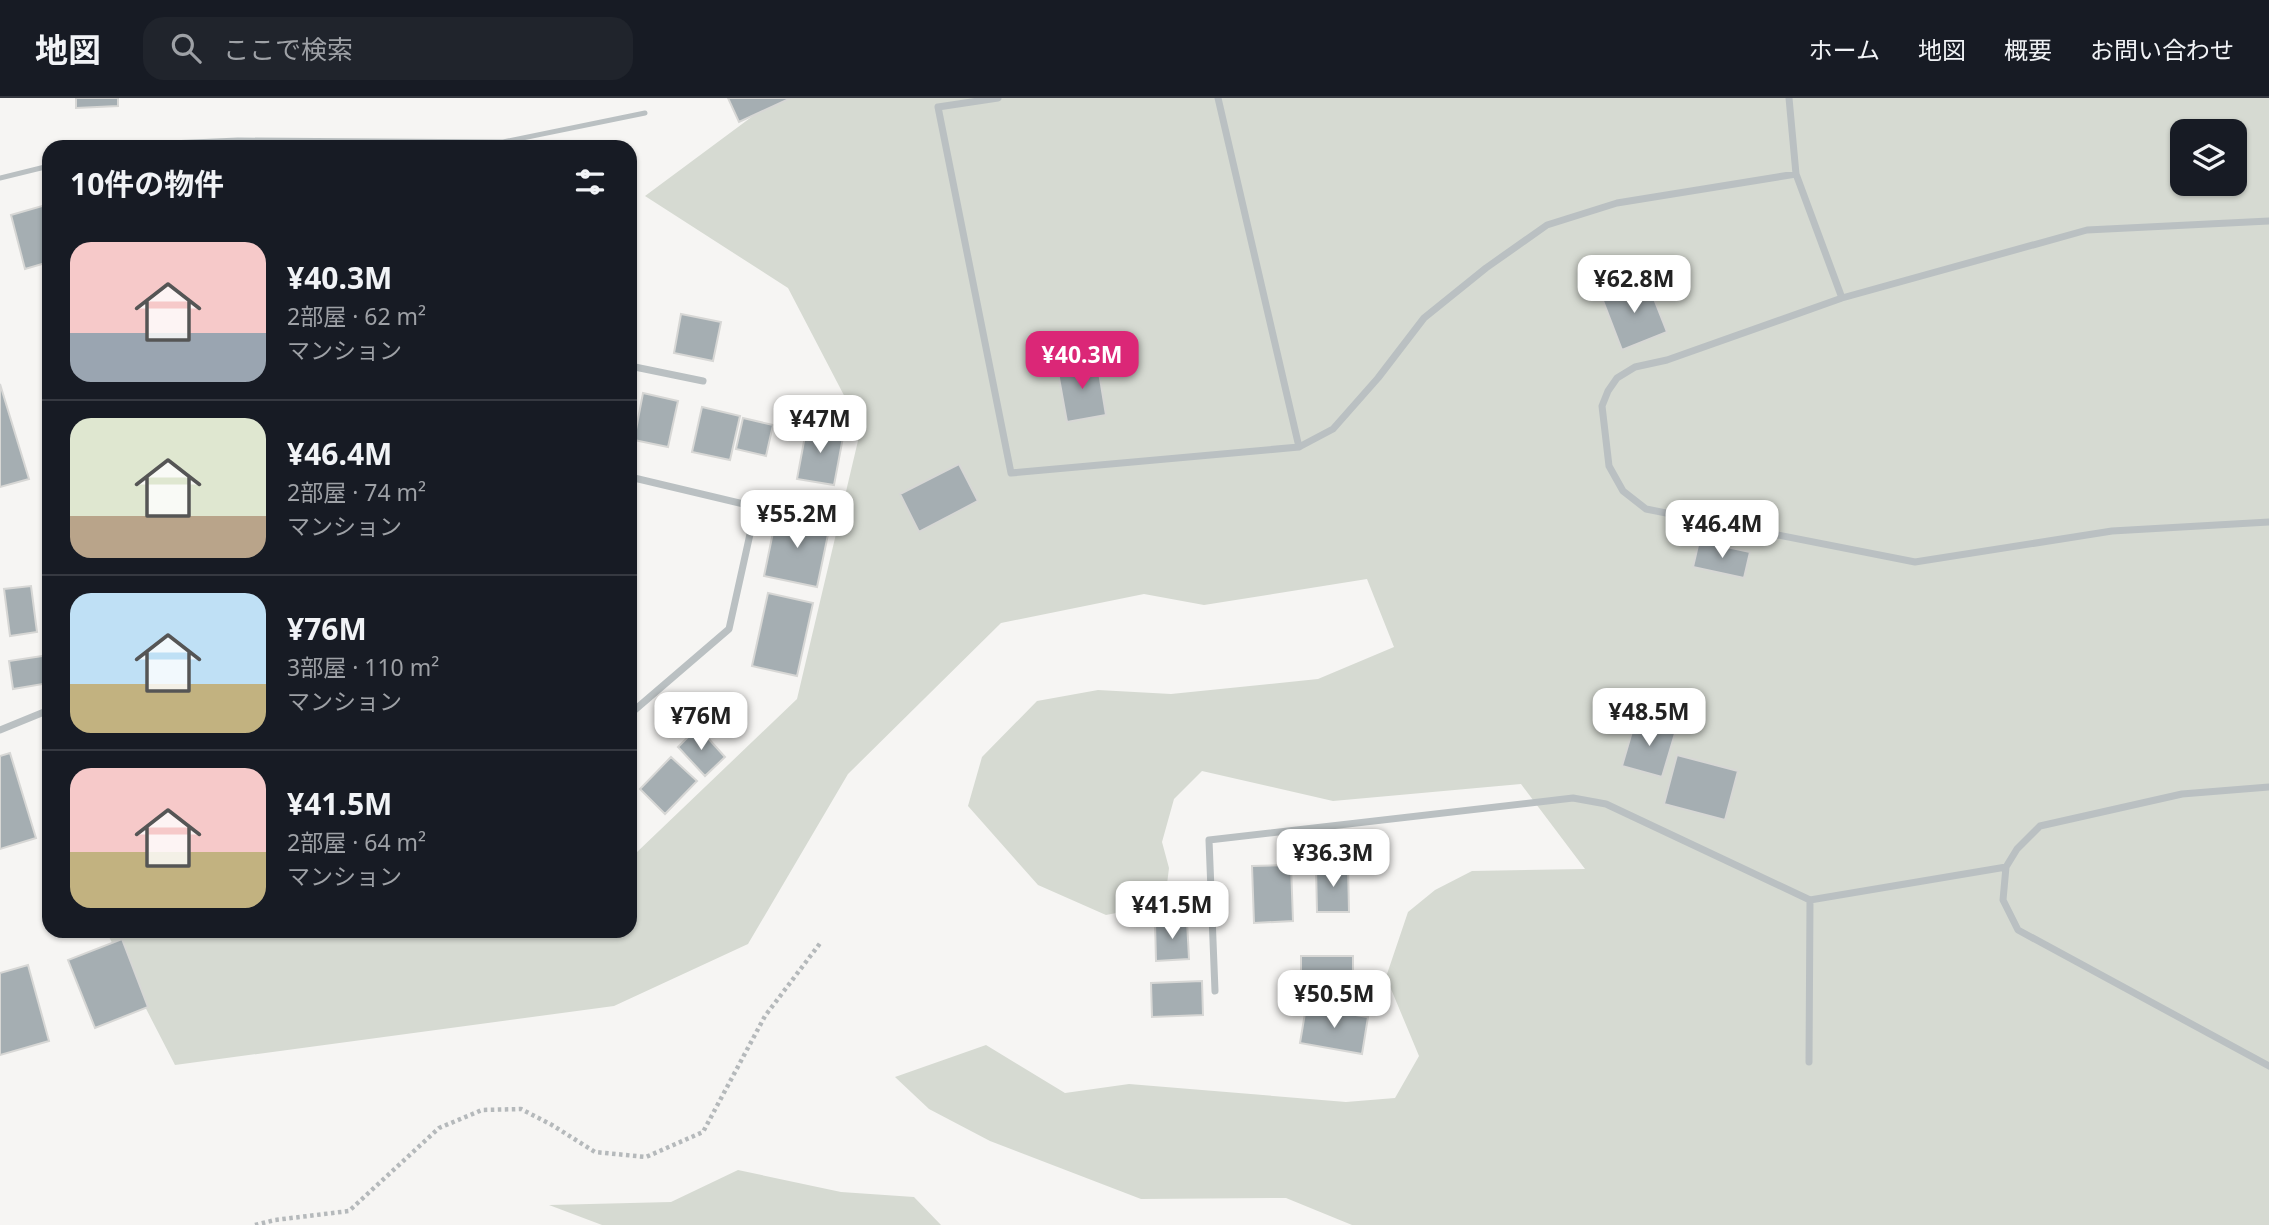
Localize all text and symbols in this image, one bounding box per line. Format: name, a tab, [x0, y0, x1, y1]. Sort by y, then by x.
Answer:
search box	[143, 17, 633, 80]
text: 地図	[35, 27, 101, 72]
icon: search	[167, 29, 205, 67]
text: ここで検索	[223, 31, 353, 67]
text: ホーム	[1809, 33, 1880, 66]
text: 地図	[1918, 33, 1966, 66]
text: 概要	[2004, 33, 2052, 66]
text: お問い合わせ	[2090, 33, 2234, 66]
map controls	[2170, 119, 2247, 196]
button: layers	[2170, 119, 2247, 196]
text: 10件の物件	[70, 163, 224, 204]
icon: filters	[571, 163, 609, 201]
pin: ¥62.8M	[1577, 256, 1691, 315]
text: ¥40.3M	[287, 257, 392, 298]
text: ¥62.8M	[1594, 262, 1674, 294]
icon: home	[126, 270, 210, 354]
text: 2部屋 · 62 m²	[287, 300, 426, 332]
pin: ¥40.3M	[1025, 331, 1139, 391]
text: マンション	[287, 334, 402, 366]
text: ¥40.3M	[1042, 338, 1122, 370]
pin: ¥47M	[779, 396, 861, 455]
text: ¥47M	[789, 402, 851, 434]
text: ¥46.4M	[287, 433, 392, 474]
icon: home	[126, 446, 210, 530]
text: 2部屋 · 74 m²	[287, 476, 426, 508]
pin: ¥55.2M	[740, 490, 854, 550]
text: ¥55.2M	[757, 497, 837, 529]
pin: ¥46.4M	[1665, 500, 1779, 560]
text: ¥46.4M	[1682, 507, 1762, 539]
text: マンション	[287, 510, 402, 542]
text: ¥76M	[287, 608, 367, 649]
icon: home	[126, 621, 210, 705]
text: 3部屋 · 110 m²	[287, 651, 439, 683]
text: マンション	[287, 685, 402, 717]
pin: ¥48.5M	[1592, 688, 1706, 748]
pin: ¥76M	[660, 692, 742, 752]
text: ¥48.5M	[1609, 695, 1689, 727]
text: ¥76M	[670, 699, 732, 731]
text: ¥41.5M	[287, 783, 392, 824]
icon: home	[126, 796, 210, 880]
text: 2部屋 · 64 m²	[287, 826, 426, 858]
pin: ¥36.3M	[1276, 830, 1390, 889]
text: ¥36.3M	[1293, 836, 1373, 868]
text: マンション	[287, 860, 402, 892]
pin: ¥41.5M	[1115, 882, 1229, 941]
text: ¥41.5M	[1132, 888, 1212, 920]
pin: ¥50.5M	[1277, 970, 1391, 1030]
text: ¥50.5M	[1294, 977, 1374, 1009]

